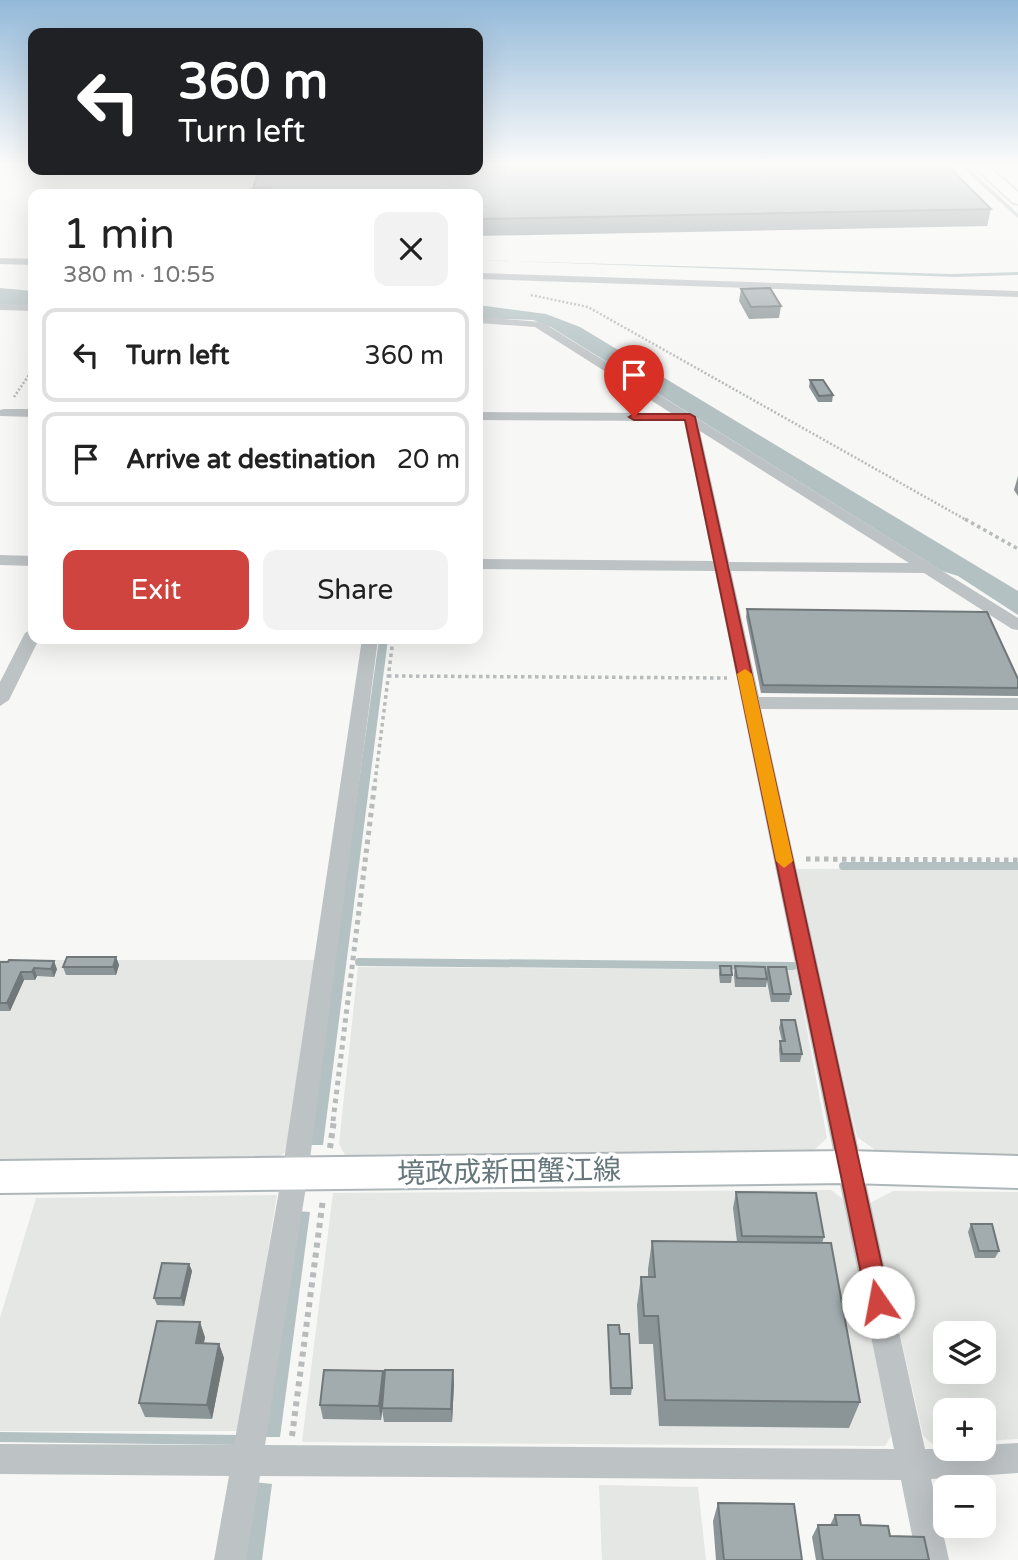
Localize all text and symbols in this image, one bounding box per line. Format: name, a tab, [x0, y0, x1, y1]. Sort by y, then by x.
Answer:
text: 360 m	[178, 53, 328, 112]
icon: left	[63, 56, 154, 147]
text: Turn left	[178, 113, 305, 151]
text: 1 min	[63, 209, 175, 260]
button: close	[374, 212, 448, 286]
text: 380 m · 10:55	[63, 261, 215, 289]
icon: left	[67, 336, 105, 374]
text: Turn left	[126, 340, 229, 371]
text: 360 m	[364, 340, 444, 371]
pin	[604, 345, 664, 417]
icon: arrive	[615, 356, 653, 394]
icon: arrive	[67, 440, 105, 478]
text: Arrive at destination	[126, 444, 376, 475]
text: 20 m	[397, 444, 460, 475]
button: Exit	[63, 550, 249, 630]
button: Share	[263, 550, 448, 630]
street label: 境政成新田蟹江線	[397, 1153, 621, 1191]
position arrow	[841, 1265, 915, 1339]
map controls	[933, 1321, 996, 1538]
button: layers	[933, 1321, 996, 1384]
button: +	[933, 1398, 996, 1461]
button: −	[933, 1475, 996, 1538]

